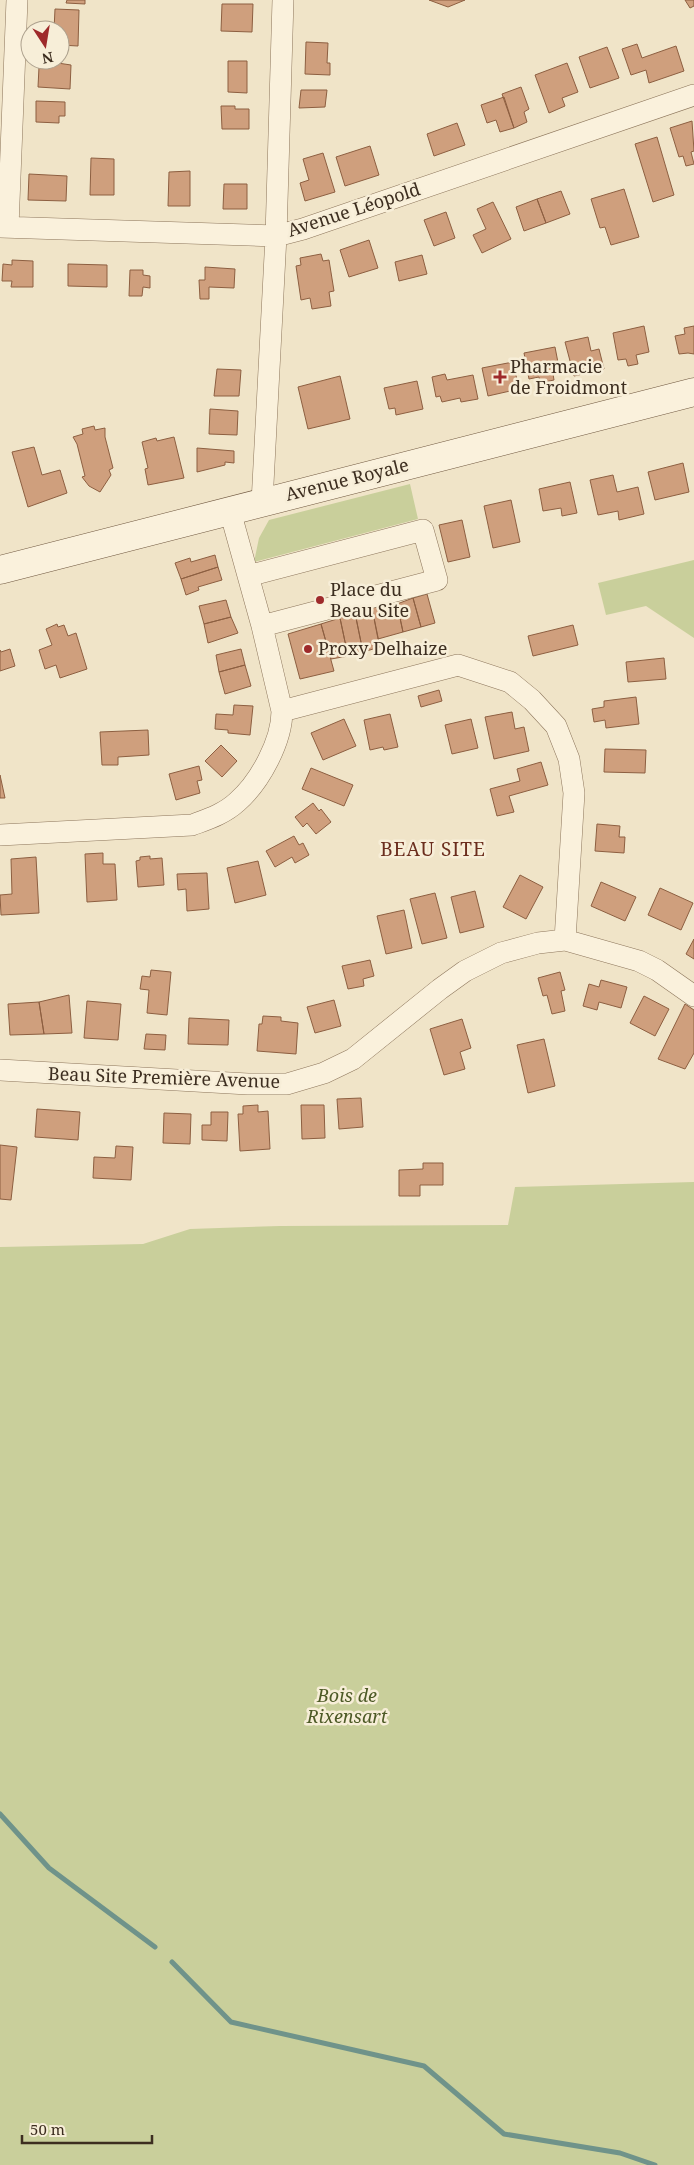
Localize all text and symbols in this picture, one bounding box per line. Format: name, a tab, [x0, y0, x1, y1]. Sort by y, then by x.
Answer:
north arrow	[20, 20, 70, 70]
text: N	[40, 48, 55, 69]
street label: Avenue Léopold	[284, 176, 423, 242]
place label: Pharmacie de Froidmont	[510, 354, 627, 399]
marker: Pharmacie de Froidmont	[494, 371, 506, 383]
street label: Avenue Royale	[283, 452, 411, 506]
place label: Place du Beau Site	[330, 577, 409, 622]
marker: Place du Beau Site	[314, 594, 326, 606]
place label: Proxy Delhaize	[318, 636, 447, 660]
marker: Proxy Delhaize	[302, 643, 314, 655]
district label: BEAU SITE	[380, 836, 486, 862]
street label: Beau Site Première Avenue	[48, 1061, 281, 1093]
park label: Bois de Rixensart	[306, 1683, 388, 1728]
scale bar	[22, 2112, 152, 2144]
text: 50 m	[30, 2119, 65, 2139]

